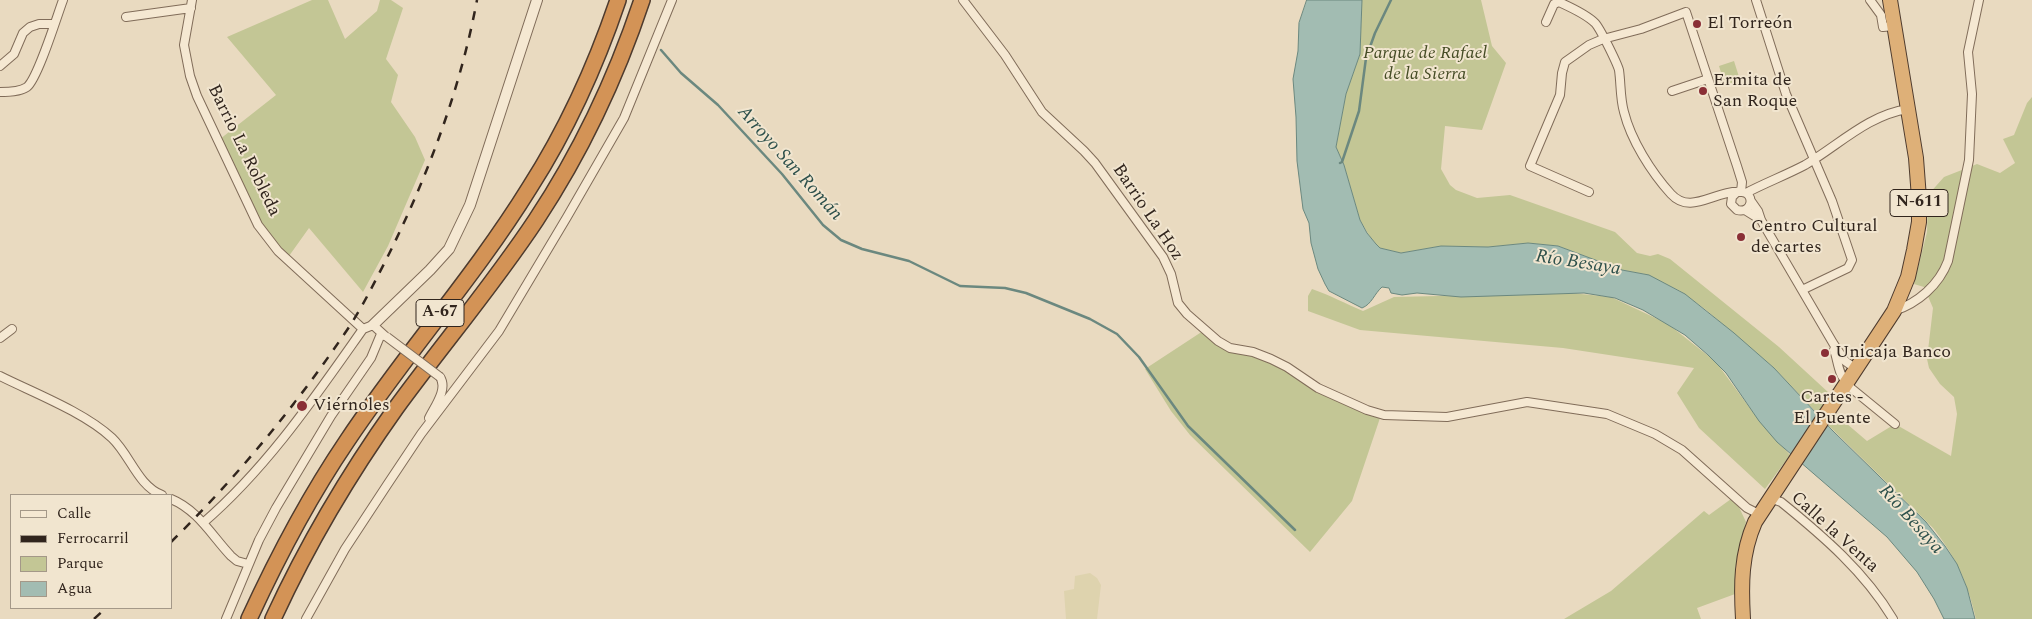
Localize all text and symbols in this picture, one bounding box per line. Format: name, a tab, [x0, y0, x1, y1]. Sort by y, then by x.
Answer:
place label: El Torreón	[1707, 13, 1793, 35]
marker: El Torreón	[1691, 18, 1703, 30]
park label: Parque de Rafael de la Sierra	[1363, 43, 1487, 86]
place label: Ermita de San Roque	[1713, 70, 1797, 112]
street label: Barrio La Robleda	[202, 82, 284, 220]
marker: Ermita de San Roque	[1697, 85, 1709, 97]
water label: Arroyo San Román	[731, 102, 847, 226]
street label: Barrio La Hoz	[1107, 160, 1187, 266]
road number: N-611	[1890, 190, 1948, 217]
place label: Centro Cultural de cartes	[1751, 216, 1877, 258]
marker: Centro Cultural de cartes	[1735, 231, 1747, 243]
water label: Río Besaya	[1534, 246, 1622, 282]
road number: A-67	[416, 300, 464, 326]
place label: Unicaja Banco	[1835, 342, 1951, 364]
marker: Unicaja Banco	[1819, 347, 1831, 359]
marker: Cartes - El Puente	[1826, 373, 1838, 385]
place label: Cartes - El Puente	[1793, 387, 1871, 429]
place label: Viérnoles	[313, 395, 390, 417]
marker: Viérnoles	[295, 399, 309, 413]
water label: Río Besaya	[1873, 481, 1947, 559]
street label: Calle la Venta	[1786, 488, 1882, 578]
legend	[10, 494, 172, 609]
text: Calle	[57, 502, 91, 525]
text: Ferrocarril	[57, 527, 129, 550]
text: Parque	[57, 552, 104, 575]
text: Agua	[57, 577, 92, 600]

